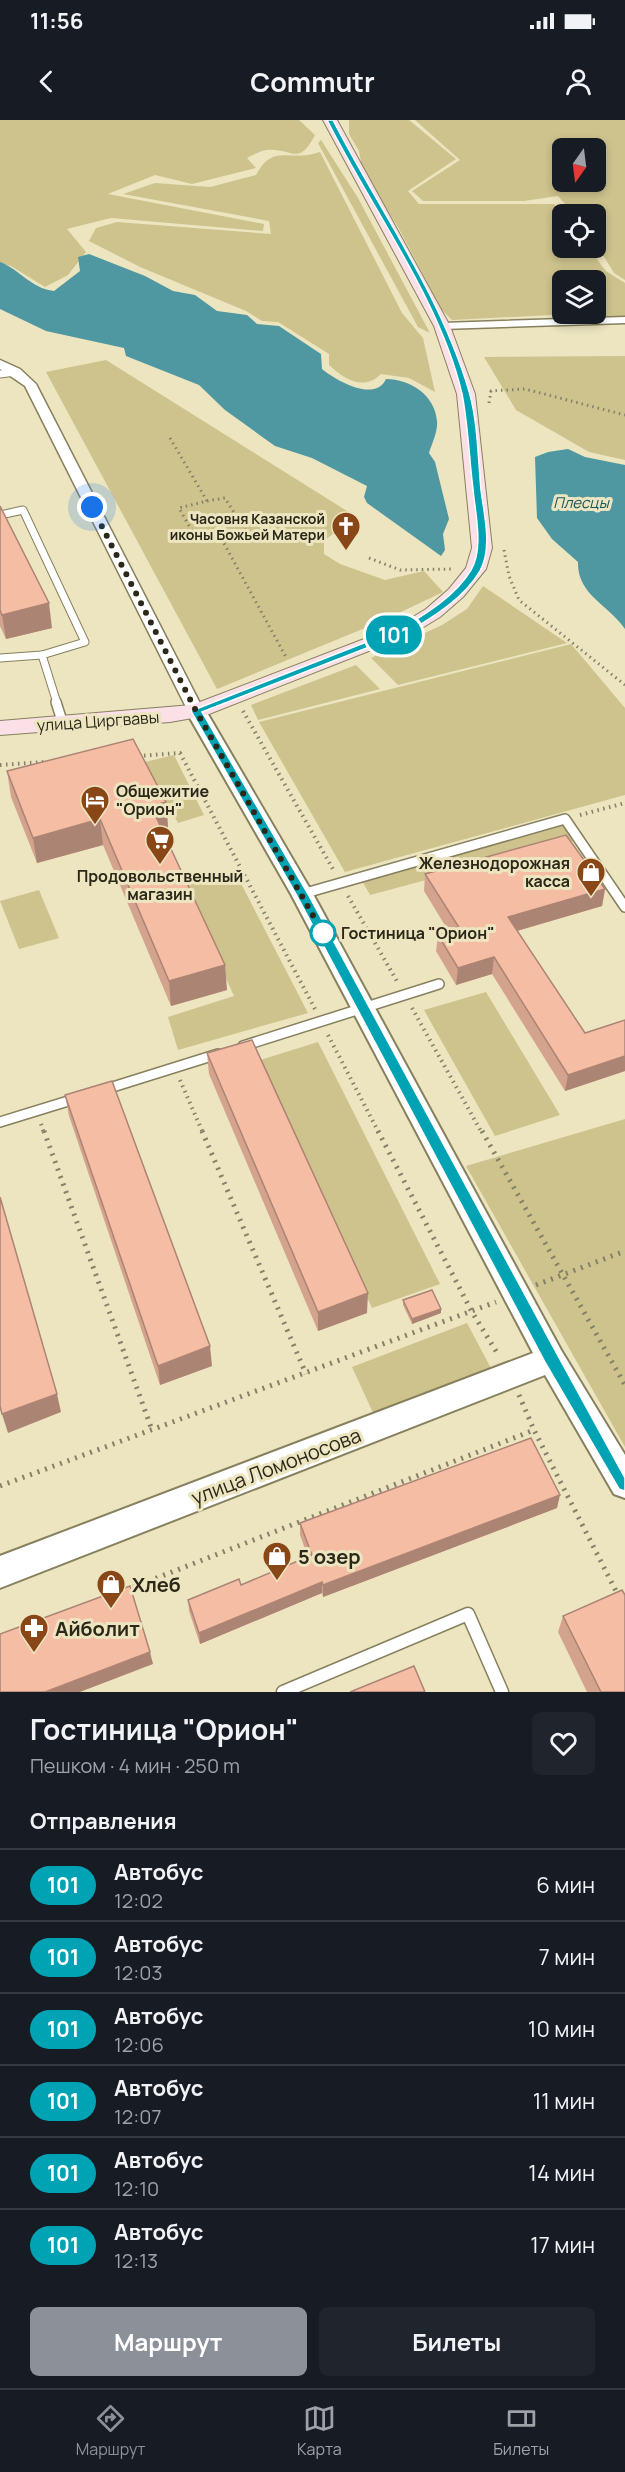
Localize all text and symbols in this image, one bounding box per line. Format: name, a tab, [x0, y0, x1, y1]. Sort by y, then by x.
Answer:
text: 11:56	[30, 6, 83, 36]
text: Commutr	[250, 63, 375, 100]
icon: back	[30, 65, 63, 98]
icon: person	[562, 65, 595, 98]
north arrow	[552, 138, 606, 192]
map controls	[552, 138, 606, 324]
button: locate	[552, 204, 606, 258]
button: layers	[552, 270, 606, 324]
your location	[77, 492, 107, 522]
water label: Плесцы	[553, 492, 611, 513]
place label: Часовня Казанской иконы Божьей Матери	[170, 509, 325, 544]
church icon: Часовня Казанской иконы Божьей Матери	[330, 510, 362, 552]
line badge: 101	[360, 616, 428, 654]
text: 101	[378, 621, 410, 649]
street label: улица Циргвавы	[36, 706, 160, 736]
place label: Общежитие "Орион"	[116, 780, 210, 820]
hotel icon: Общежитие "Орион"	[79, 784, 111, 826]
supermarket icon: Продовольственный магазин	[144, 824, 176, 866]
place label: Железнодорожная касса	[419, 852, 570, 892]
shop icon: Железнодорожная касса	[575, 856, 607, 898]
place label: Продовольственный магазин	[77, 865, 243, 905]
marker: Гостиница "Орион"	[310, 920, 336, 946]
place label: Гостиница "Орион"	[341, 922, 495, 944]
street label: улица Ломоносова	[187, 1421, 365, 1511]
shop icon: 5 озер	[261, 1540, 293, 1582]
place label: 5 озер	[298, 1543, 361, 1570]
shop icon: Хлеб	[95, 1568, 127, 1610]
place label: Хлеб	[132, 1571, 181, 1598]
pharmacy icon: Айболит	[18, 1612, 50, 1654]
place label: Айболит	[55, 1615, 140, 1642]
text: Гостиница "Орион"	[30, 1710, 299, 1748]
button: heart	[532, 1712, 595, 1775]
text: Пешком · 4 мин · 250 m	[30, 1752, 240, 1779]
text: Отправления	[30, 1806, 177, 1836]
text: Автобус	[114, 1857, 203, 1887]
text: 6 мин	[536, 1870, 595, 1900]
text: 101	[47, 1871, 79, 1899]
text: 12:02	[114, 1887, 163, 1914]
text: Автобус	[114, 1929, 203, 1959]
text: 7 мин	[539, 1942, 595, 1972]
text: 101	[47, 1943, 79, 1971]
text: 12:03	[114, 1959, 162, 1986]
text: Автобус	[114, 2001, 203, 2031]
text: 10 мин	[528, 2014, 595, 2044]
text: 101	[47, 2015, 79, 2043]
text: 12:06	[114, 2031, 164, 2058]
text: Автобус	[114, 2073, 203, 2103]
text: 11 мин	[533, 2086, 595, 2116]
text: 101	[47, 2087, 79, 2115]
text: 12:07	[114, 2103, 161, 2130]
text: Автобус	[114, 2145, 203, 2175]
text: 14 мин	[528, 2158, 595, 2188]
text: 101	[47, 2159, 79, 2187]
text: 12:10	[114, 2175, 159, 2202]
text: Автобус	[114, 2217, 203, 2247]
text: 17 мин	[530, 2230, 595, 2260]
text: 101	[47, 2231, 79, 2259]
text: 12:13	[114, 2247, 158, 2274]
button: Маршрут	[30, 2307, 307, 2376]
button: Билеты	[319, 2307, 595, 2376]
tab: Маршрут	[76, 2402, 145, 2460]
tab: Карта	[297, 2402, 342, 2460]
tab: Билеты	[493, 2402, 549, 2460]

